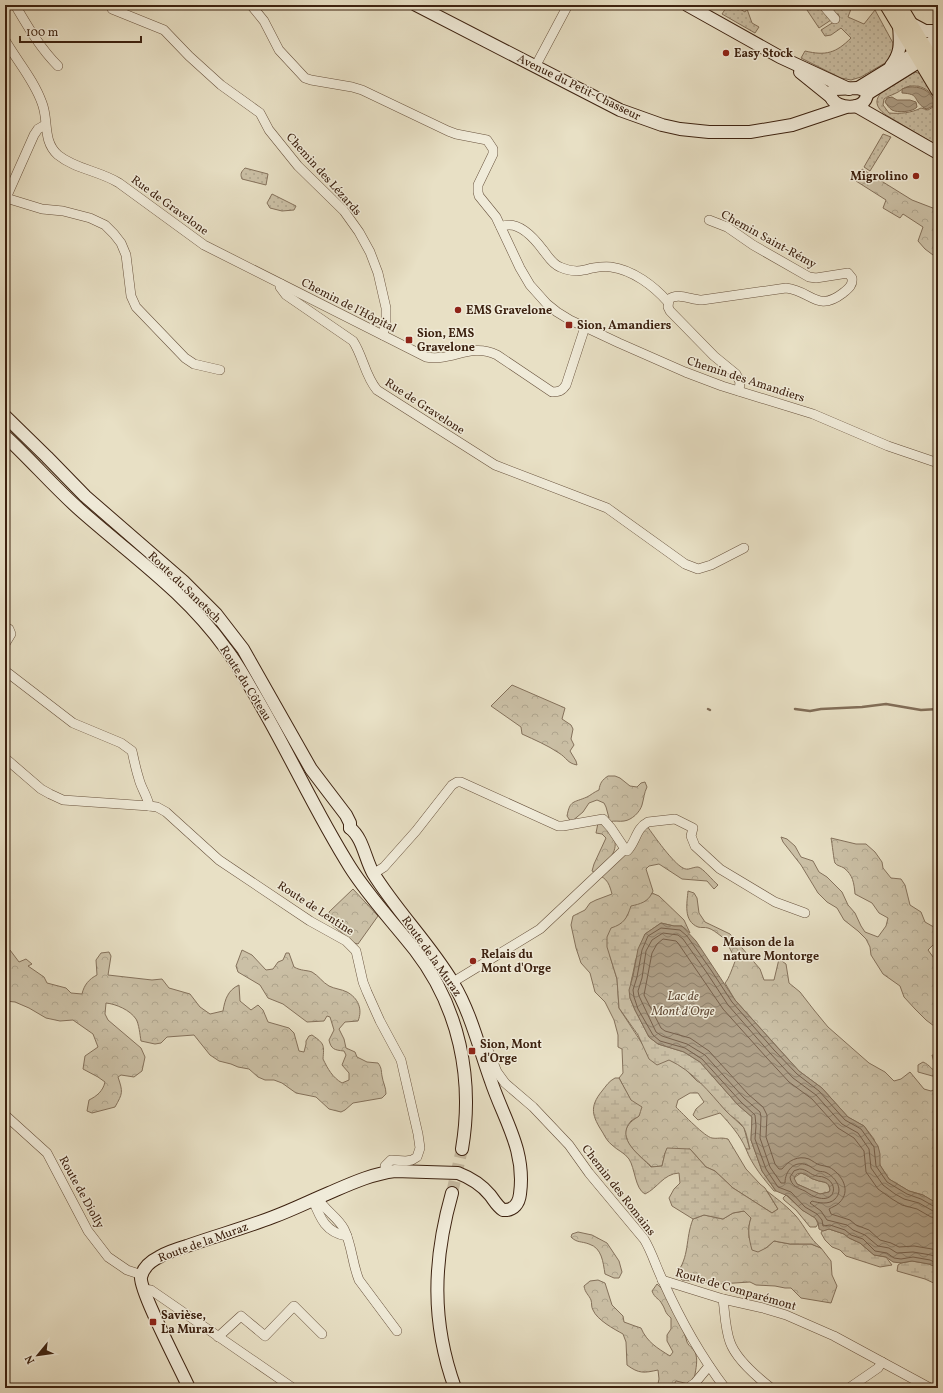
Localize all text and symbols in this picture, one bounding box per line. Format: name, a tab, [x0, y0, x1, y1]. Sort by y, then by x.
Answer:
scale bar	[20, 18, 141, 44]
text: 100 m	[26, 25, 59, 41]
place label: Easy Stock	[734, 46, 794, 62]
marker: Easy Stock	[721, 48, 731, 58]
street label: Avenue du Petit-Chasseur	[514, 51, 643, 125]
street label: Chemin des Lézards	[282, 130, 365, 219]
place label: Migrolino	[850, 169, 908, 185]
marker: Migrolino	[911, 171, 921, 181]
street label: Rue de Gravelone	[127, 172, 212, 240]
street label: Chemin Saint-Rémy	[718, 207, 820, 273]
street label: Chemin de l'Hôpital	[298, 275, 399, 337]
place label: EMS Gravelone	[466, 303, 552, 319]
marker: EMS Gravelone	[453, 305, 463, 315]
place label: Sion, Amandiers	[577, 318, 672, 334]
marker: Sion, Amandiers	[564, 320, 574, 330]
place label: Sion, EMS Gravelone	[417, 326, 475, 356]
marker: Sion, EMS Gravelone	[404, 335, 414, 345]
street label: Chemin des Amandiers	[685, 353, 807, 407]
street label: Rue de Gravelone	[381, 375, 468, 439]
street label: Route du Sanetsch	[144, 549, 224, 627]
street label: Route du Côteau	[216, 643, 275, 724]
street label: Route de Lentine	[274, 878, 357, 940]
street label: Route de la Muraz	[397, 913, 465, 1000]
place label: Maison de la nature Montorge	[723, 935, 819, 965]
marker: Maison de la nature Montorge	[710, 944, 720, 954]
place label: Relais du Mont d'Orge	[481, 947, 551, 977]
marker: Relais du Mont d'Orge	[468, 956, 478, 966]
water label: Lac de Mont d'Orge	[650, 988, 715, 1021]
place label: Sion, Mont d'Orge	[480, 1037, 542, 1067]
marker: Sion, Mont d'Orge	[467, 1046, 477, 1056]
street label: Chemin des Romains	[578, 1142, 659, 1239]
street label: Route de Diolly	[55, 1153, 108, 1232]
street label: Route de la Muraz	[156, 1219, 251, 1267]
street label: Route de Comparémont	[673, 1265, 798, 1315]
place label: Savièse, La Muraz	[161, 1308, 214, 1338]
marker: Savièse, La Muraz	[148, 1317, 158, 1327]
north arrow	[18, 1335, 58, 1375]
text: N	[22, 1352, 39, 1366]

